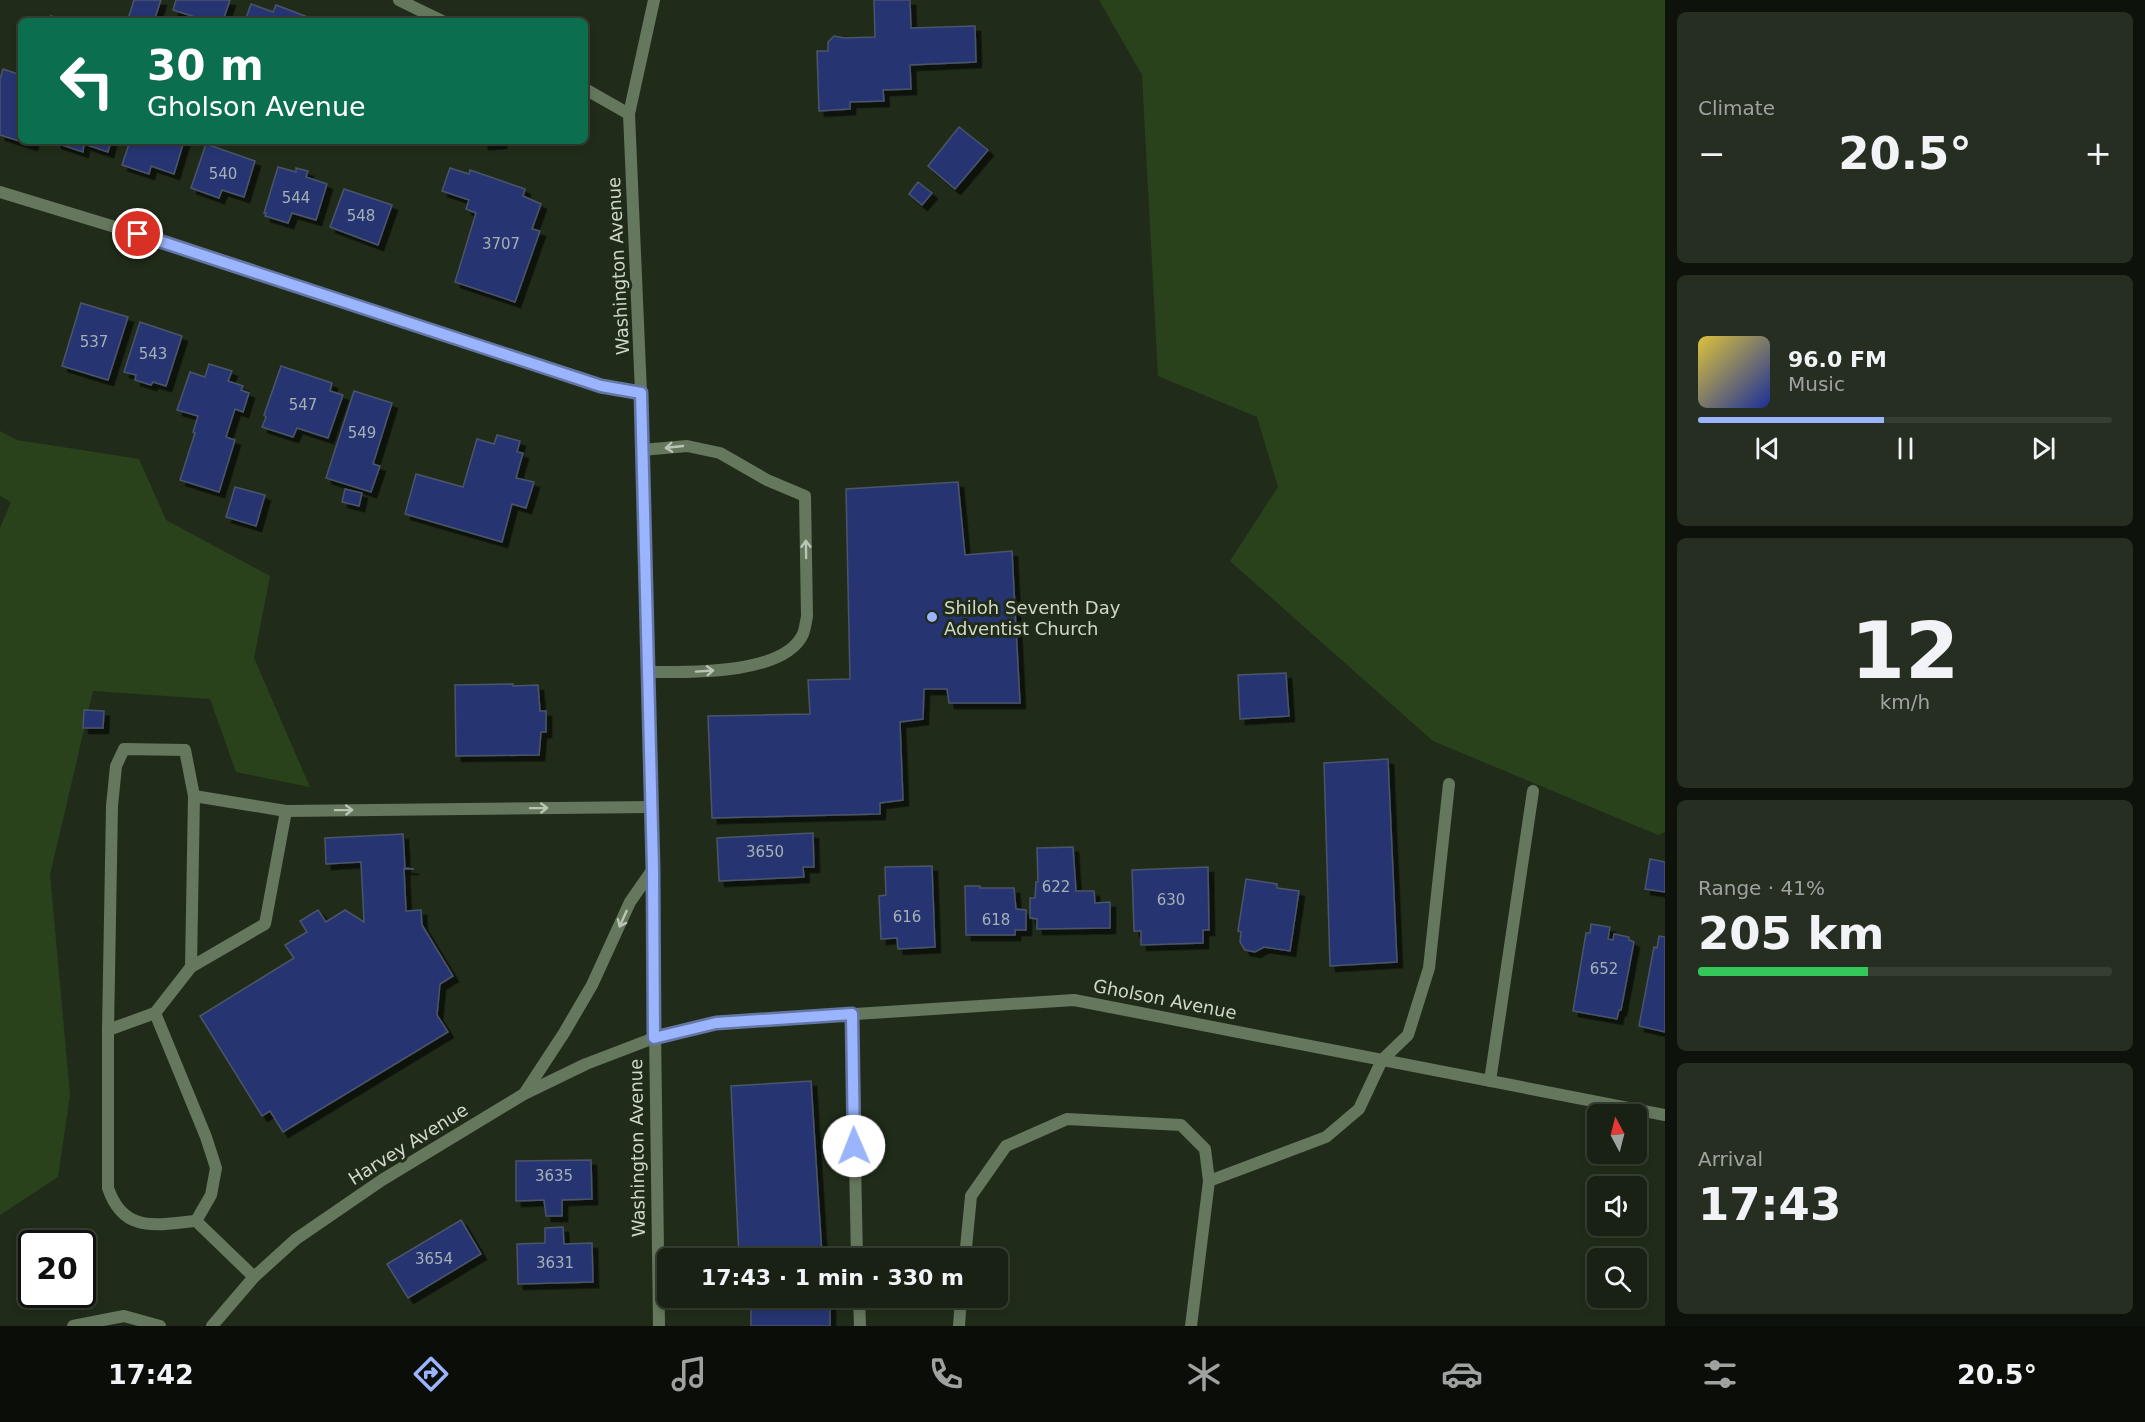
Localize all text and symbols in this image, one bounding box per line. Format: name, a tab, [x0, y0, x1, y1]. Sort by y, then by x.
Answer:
text: 30 m	[147, 41, 264, 90]
icon: left	[48, 42, 126, 120]
text: Gholson Avenue	[147, 91, 366, 122]
text: Climate	[1698, 96, 1775, 120]
text: 20.5°	[1838, 127, 1972, 180]
text: −	[1698, 134, 1726, 173]
text: +	[2084, 134, 2112, 173]
house number: 540	[209, 165, 237, 183]
street label: Washington Avenue	[603, 176, 633, 356]
house number: 544	[282, 189, 310, 207]
house number: 548	[347, 207, 375, 225]
pin	[112, 208, 163, 259]
icon: arrive	[121, 217, 154, 250]
house number: 3707	[482, 235, 520, 253]
house number: 537	[80, 333, 108, 351]
house number: 543	[139, 345, 167, 363]
text: 96.0 FM	[1788, 347, 1887, 372]
text: Music	[1788, 372, 1845, 396]
house number: 547	[289, 396, 317, 414]
house number: 549	[348, 424, 376, 442]
icon: previous	[1751, 432, 1784, 465]
icon: pause	[1889, 432, 1922, 465]
icon: next	[2027, 432, 2060, 465]
one-way arrow	[664, 442, 684, 453]
one-way arrow	[800, 539, 812, 559]
place label: Shiloh Seventh Day Adventist Church	[944, 597, 1121, 639]
text: 12	[1851, 606, 1959, 696]
marker: Shiloh Seventh Day Adventist Church	[925, 610, 939, 624]
one-way arrow	[695, 666, 715, 677]
text: km/h	[1880, 690, 1930, 714]
one-way arrow	[529, 802, 549, 814]
one-way arrow	[334, 804, 354, 816]
house number: 3650	[746, 843, 784, 861]
text: Range · 41%	[1698, 876, 1825, 900]
house number: 622	[1042, 878, 1070, 896]
house number: 630	[1157, 891, 1185, 909]
text: 205 km	[1698, 907, 1884, 960]
house number: 616	[893, 908, 921, 926]
one-way arrow	[617, 909, 628, 927]
house number: 618	[982, 911, 1010, 929]
house number: 652	[1590, 960, 1618, 978]
street label: Gholson Avenue	[1091, 975, 1239, 1023]
street label: Washington Avenue	[625, 1059, 649, 1237]
street label: Harvey Avenue	[344, 1099, 472, 1189]
north arrow	[1587, 1104, 1647, 1164]
map controls	[1587, 1104, 1647, 1308]
position arrow	[822, 1114, 886, 1178]
text: Arrival	[1698, 1147, 1763, 1171]
house number: 3635	[535, 1167, 573, 1185]
button: sound	[1587, 1176, 1647, 1236]
text: 17:43	[1698, 1178, 1841, 1231]
speed limit sign: 20	[18, 1230, 96, 1308]
button: search	[1587, 1248, 1647, 1308]
house number: 3654	[415, 1250, 453, 1268]
house number: 3631	[536, 1254, 574, 1272]
text: 17:43 · 1 min · 330 m	[701, 1265, 964, 1290]
icon: directions	[410, 1353, 452, 1395]
icon: music	[668, 1353, 710, 1395]
icon: phone	[925, 1353, 967, 1395]
icon: climate	[1183, 1353, 1225, 1395]
icon: car	[1441, 1353, 1483, 1395]
icon: filters	[1699, 1353, 1741, 1395]
text: 17:42	[108, 1359, 194, 1390]
text: 20.5°	[1957, 1359, 2037, 1390]

